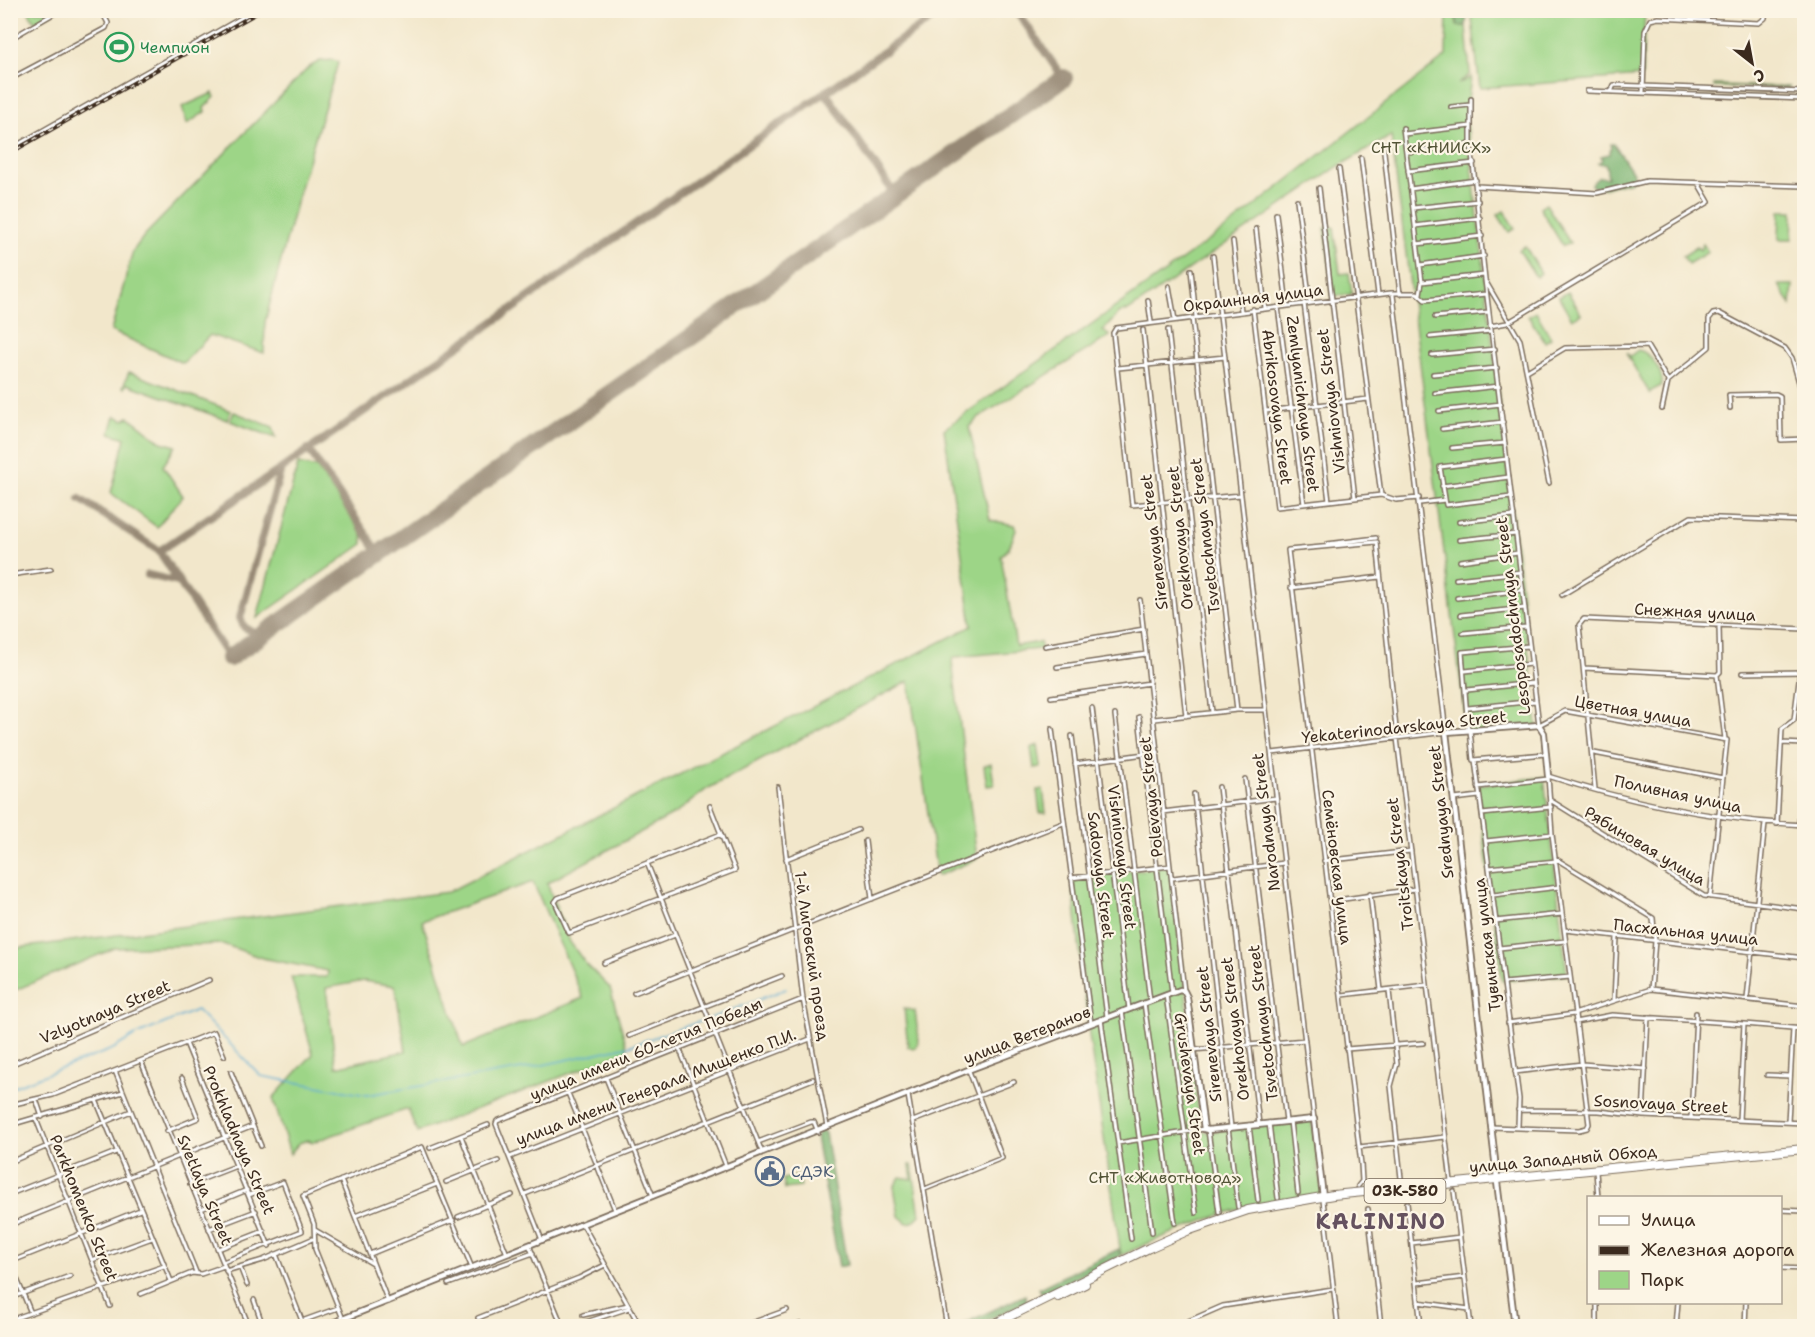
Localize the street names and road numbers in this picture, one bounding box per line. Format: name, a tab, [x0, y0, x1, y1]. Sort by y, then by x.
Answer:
street label: Окраинная улица	[1182, 279, 1324, 317]
street label: Zemlyanichnaya Street	[1282, 314, 1324, 494]
street label: Abrikosovaya Street	[1257, 328, 1297, 486]
street label: Vishniovaya Street	[1312, 328, 1350, 474]
street label: Tsvetochnaya Street	[1185, 457, 1225, 615]
street label: Orekhovaya Street	[1162, 465, 1198, 611]
street label: Sirenevaya Street	[1135, 473, 1173, 611]
street label: Lesoposadochnaya Street	[1490, 516, 1536, 716]
street label: Снежная улица	[1634, 598, 1756, 626]
street label: Цветная улица	[1573, 690, 1693, 732]
street label: Yekaterinodarskaya Street	[1301, 706, 1507, 748]
street label: Polevaya Street	[1134, 736, 1168, 858]
street label: Srednyaya Street	[1424, 744, 1458, 880]
street label: Narodnaya Street	[1247, 752, 1285, 892]
street label: Поливная улица	[1612, 770, 1744, 818]
street label: Vishniovaya Street	[1103, 784, 1141, 930]
street label: Семёновская улица	[1317, 788, 1357, 946]
street label: Troitskaya Street	[1381, 796, 1419, 932]
street label: Рябиновая улица	[1580, 801, 1710, 891]
street label: Sadovaya Street	[1083, 810, 1119, 940]
street label: 1-й Лиговский проезд	[790, 870, 834, 1042]
street label: Тувинская улица	[1468, 877, 1506, 1013]
street label: Пасхальная улица	[1613, 914, 1759, 950]
street label: Tsvetochnaya Street	[1243, 944, 1283, 1102]
street label: Orekhovaya Street	[1216, 956, 1254, 1102]
street label: Sirenevaya Street	[1191, 965, 1227, 1103]
street label: Vzlyotnaya Street	[37, 975, 173, 1049]
street label: улица имени 60-летия Победы	[527, 993, 765, 1105]
street label: улица Ветеранов	[960, 1001, 1094, 1069]
street label: Grushevaya Street	[1170, 1011, 1210, 1157]
street label: улица имени Генерала Мищенко П.И.	[513, 1024, 799, 1150]
street label: Prokhladnaya Street	[198, 1062, 280, 1218]
street label: Sosnovaya Street	[1593, 1090, 1729, 1118]
street label: Parkhomenko Street	[45, 1132, 123, 1284]
street label: Svetlaya Street	[172, 1132, 238, 1248]
street label: улица Западный Обход	[1468, 1140, 1658, 1178]
road number: 03К-580	[1364, 1179, 1446, 1203]

